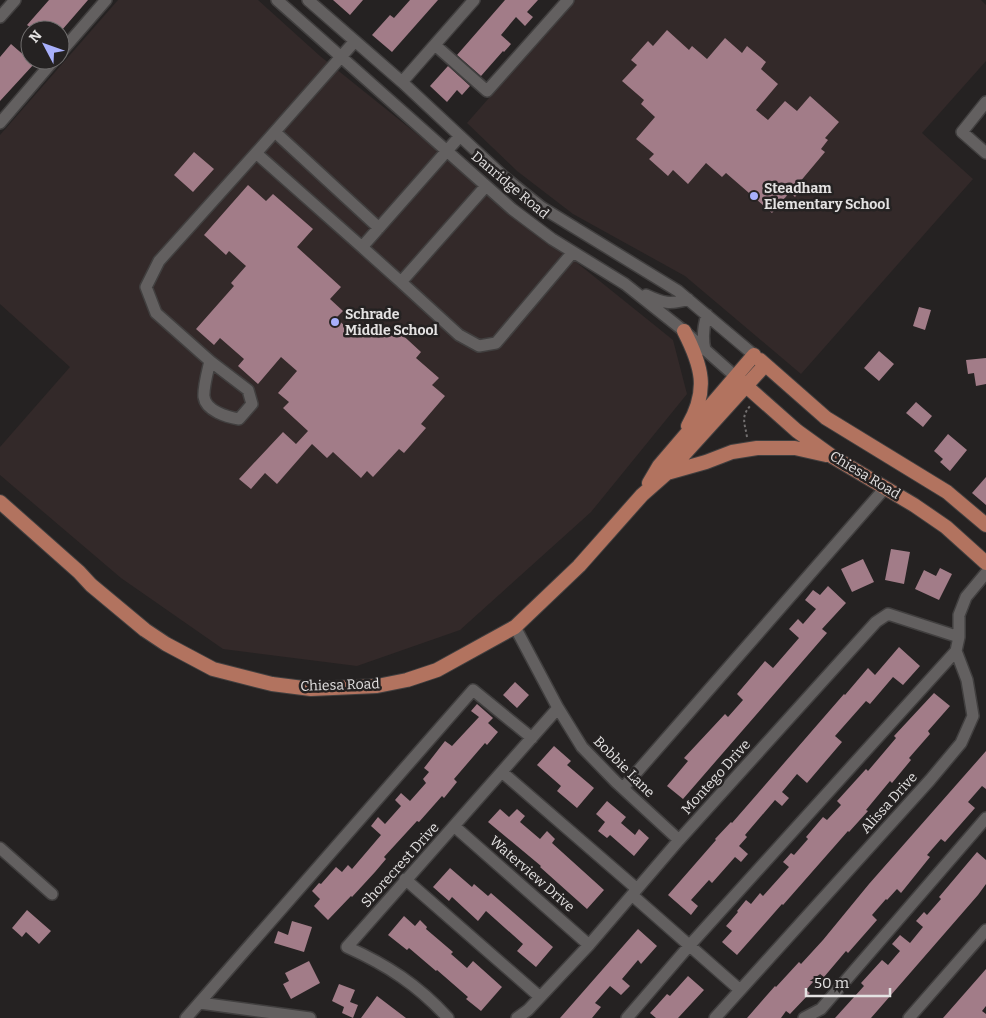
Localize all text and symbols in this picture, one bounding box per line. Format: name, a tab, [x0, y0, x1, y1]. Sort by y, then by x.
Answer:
north arrow	[20, 20, 70, 70]
text: N	[26, 27, 46, 46]
street label: Danridge Road	[468, 148, 552, 222]
place label: Steadham Elementary School	[764, 180, 890, 213]
marker: Steadham Elementary School	[748, 190, 760, 202]
place label: Schrade Middle School	[345, 306, 439, 339]
marker: Schrade Middle School	[329, 316, 341, 328]
street label: Chiesa Road	[827, 447, 903, 503]
street label: Chiesa Road	[300, 675, 380, 695]
street label: Bobbie Lane	[590, 733, 658, 801]
street label: Montego Drive	[678, 736, 754, 818]
street label: Alissa Drive	[857, 769, 921, 837]
street label: Shorecrest Drive	[357, 819, 443, 911]
street label: Waterview Drive	[486, 832, 578, 916]
scale bar	[806, 966, 890, 998]
text: 50 m	[814, 974, 850, 992]

